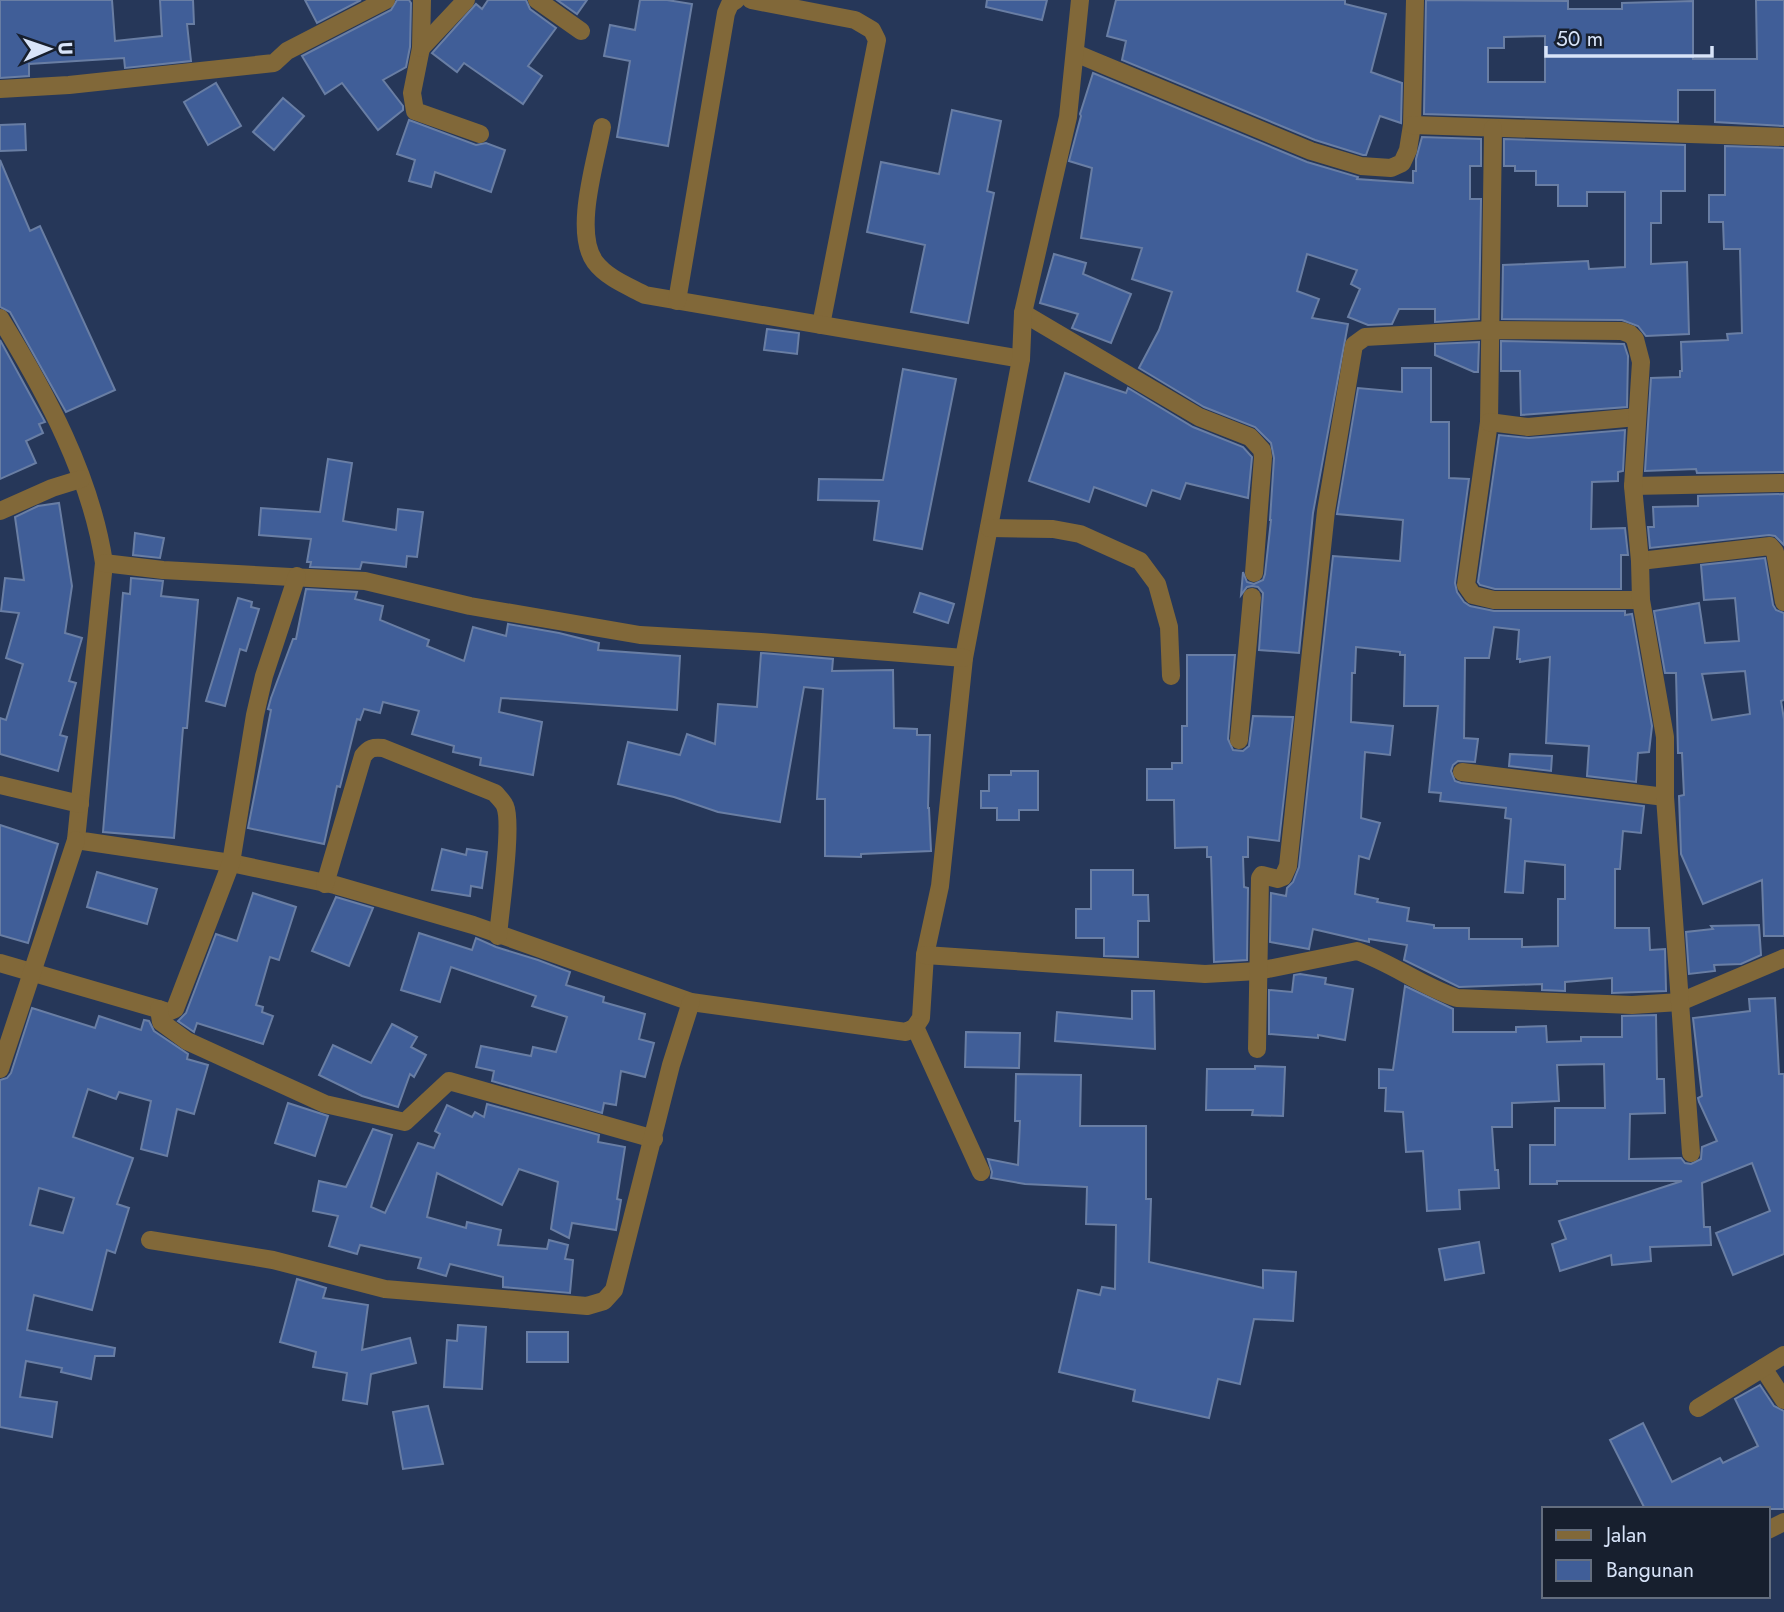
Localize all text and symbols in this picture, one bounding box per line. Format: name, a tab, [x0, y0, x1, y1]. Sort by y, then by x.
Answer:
north arrow	[14, 14, 84, 84]
scale bar	[1546, 14, 1712, 58]
text: 50 m	[1556, 24, 1603, 54]
text: U	[52, 41, 79, 56]
legend	[1542, 1507, 1770, 1598]
text: Jalan	[1603, 1520, 1647, 1550]
text: Bangunan	[1606, 1555, 1694, 1585]

